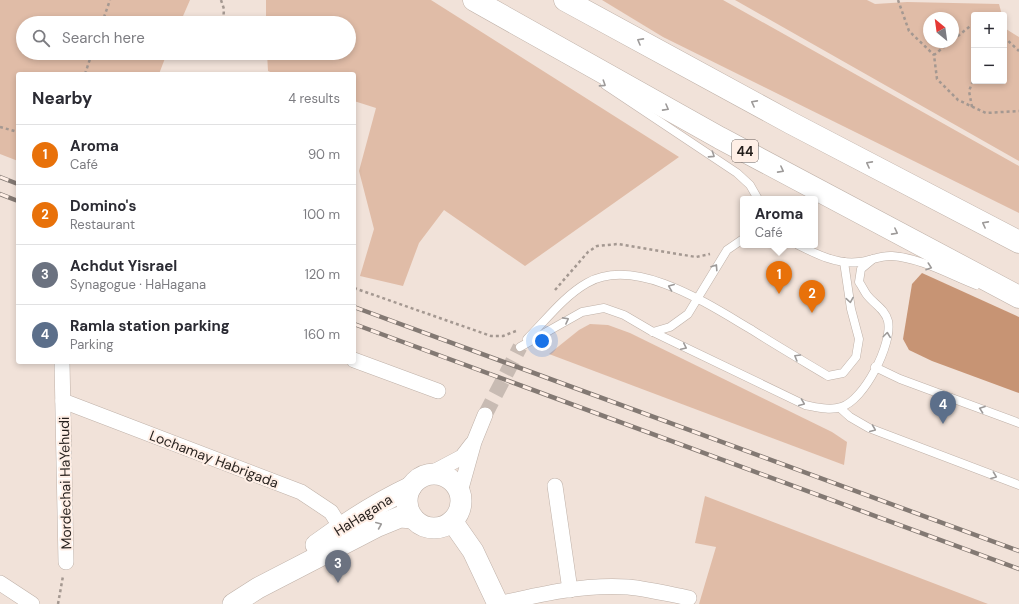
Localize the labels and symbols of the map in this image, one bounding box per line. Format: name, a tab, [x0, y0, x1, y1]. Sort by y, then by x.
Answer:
north arrow	[923, 12, 959, 48]
one-way arrow	[637, 38, 644, 46]
one-way arrow	[599, 79, 606, 87]
one-way arrow	[751, 100, 759, 108]
one-way arrow	[662, 104, 670, 111]
road number: 44	[732, 140, 758, 162]
one-way arrow	[708, 150, 715, 158]
one-way arrow	[866, 161, 874, 169]
one-way arrow	[776, 166, 784, 173]
one-way arrow	[981, 221, 989, 229]
one-way arrow	[891, 227, 898, 234]
pin: 1	[766, 261, 792, 294]
one-way arrow	[926, 262, 933, 270]
one-way arrow	[710, 264, 718, 271]
pin: 2	[799, 280, 825, 313]
one-way arrow	[668, 284, 675, 292]
one-way arrow	[845, 297, 854, 303]
one-way arrow	[562, 318, 569, 325]
your location	[532, 331, 552, 351]
one-way arrow	[883, 332, 892, 338]
one-way arrow	[680, 342, 688, 350]
one-way arrow	[794, 355, 801, 362]
pin: 4	[930, 391, 956, 424]
one-way arrow	[798, 398, 805, 406]
one-way arrow	[979, 406, 986, 414]
street label: Mordechai HaYehudi	[55, 417, 75, 549]
one-way arrow	[869, 425, 876, 433]
street label: Lochamay Habrigada	[147, 426, 281, 492]
one-way arrow	[990, 471, 997, 479]
street label: HaHagana	[331, 490, 395, 540]
one-way arrow	[376, 522, 383, 530]
pin: 3	[325, 550, 351, 583]

